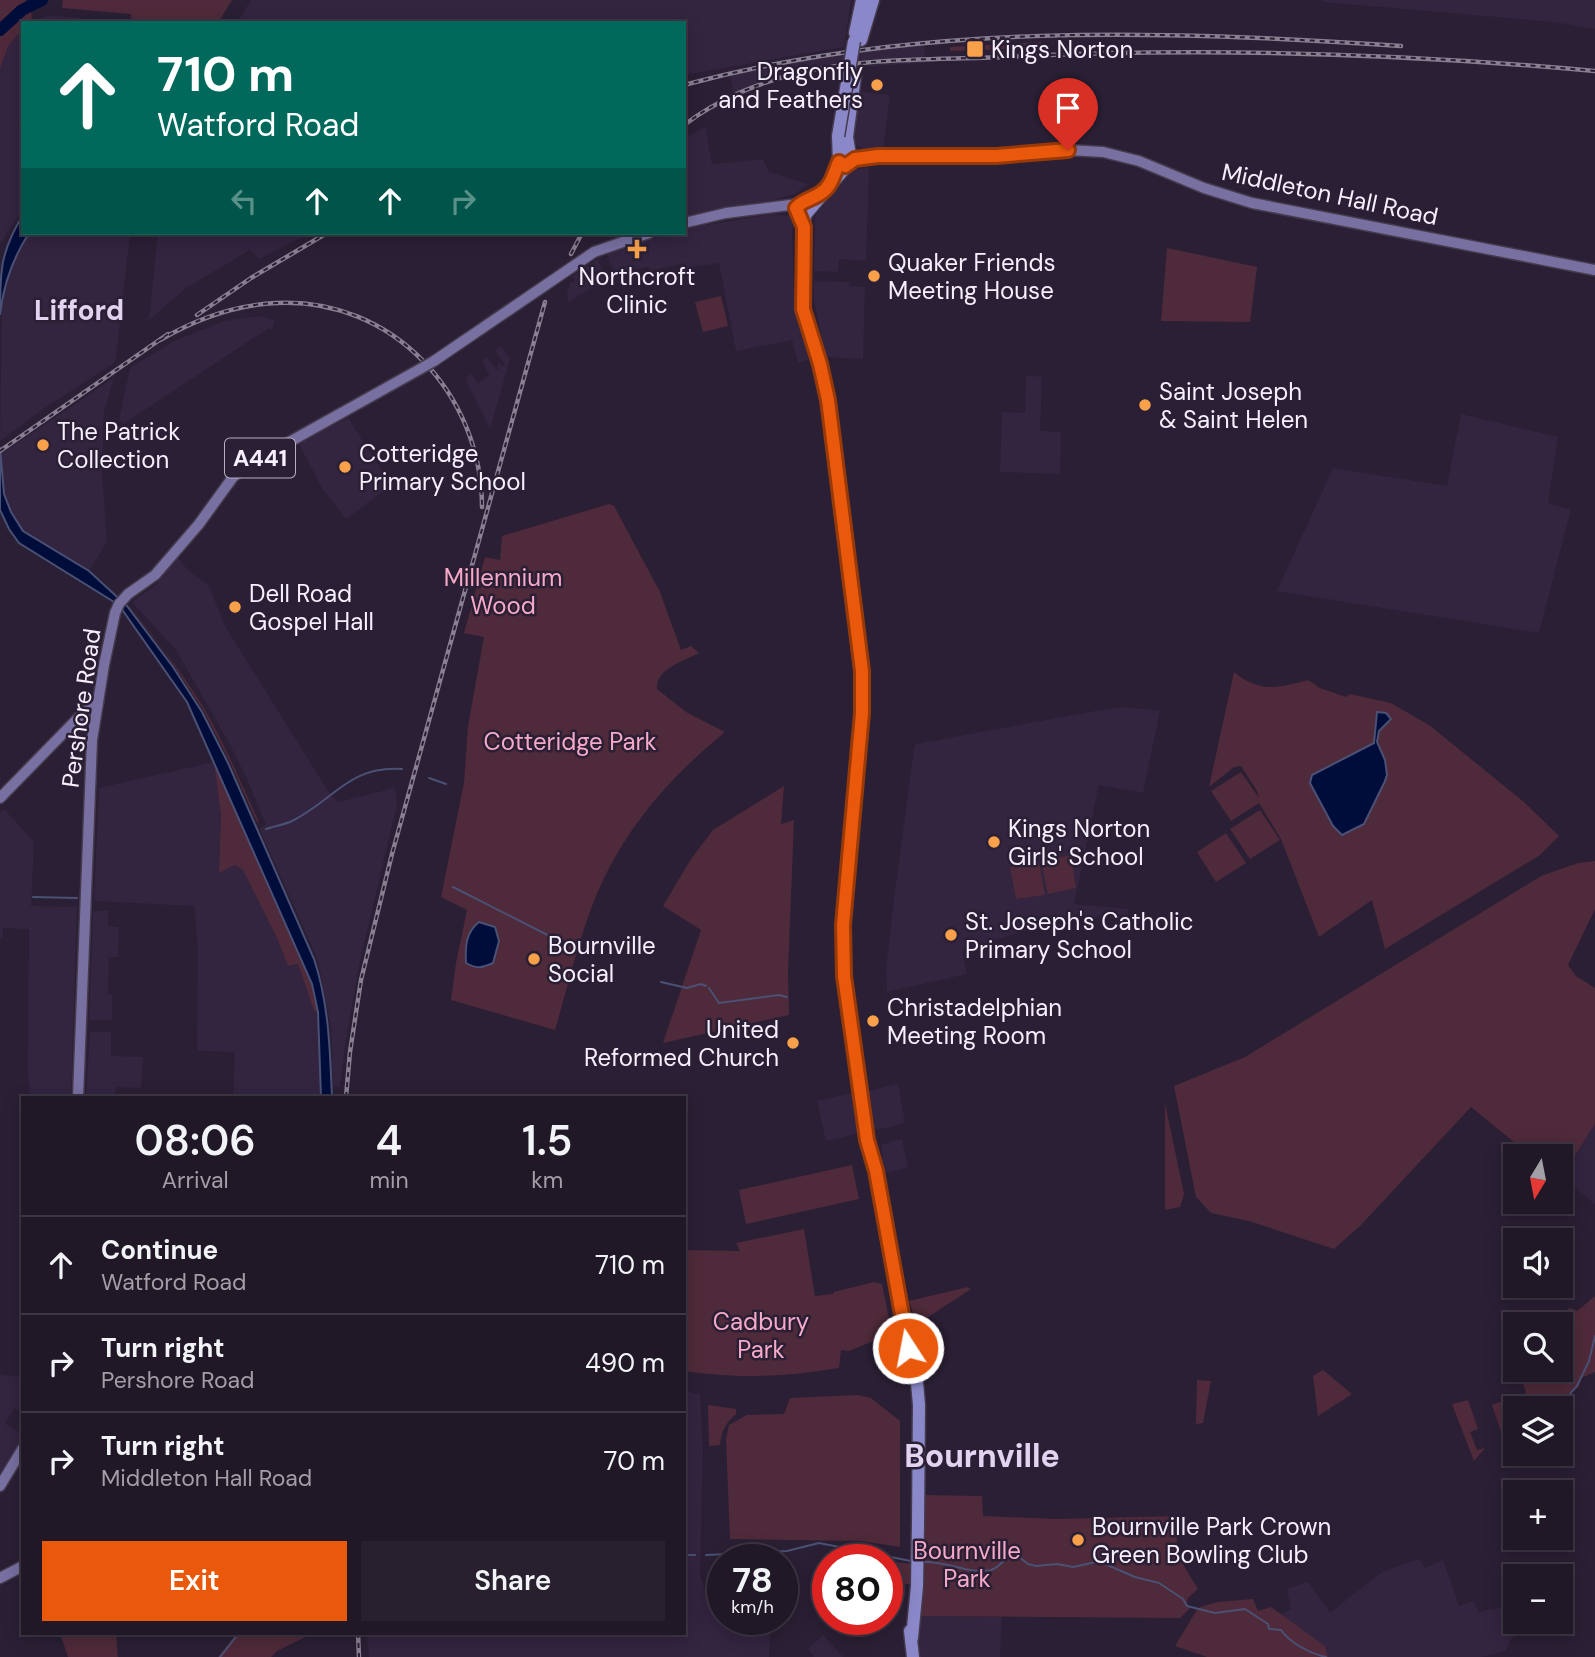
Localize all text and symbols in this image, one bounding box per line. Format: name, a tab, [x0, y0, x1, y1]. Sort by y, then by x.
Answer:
place label: Kings Norton	[991, 34, 1133, 65]
marker: Kings Norton	[965, 39, 985, 59]
text: 710 m	[157, 42, 294, 106]
icon: ahead	[42, 49, 133, 140]
place label: Dragonfly and Feathers	[718, 56, 863, 115]
marker: Dragonfly and Feathers	[869, 77, 885, 93]
pin	[1038, 78, 1098, 150]
icon: arrive	[1049, 89, 1087, 127]
text: Watford Road	[157, 104, 359, 146]
street label: Middleton Hall Road	[1219, 156, 1441, 232]
icon: left	[225, 182, 263, 220]
icon: ahead	[298, 182, 336, 220]
icon: ahead	[371, 182, 409, 220]
icon: right	[444, 182, 482, 220]
marker: Northcroft Clinic	[627, 239, 647, 259]
place label: Quaker Friends Meeting House	[888, 247, 1056, 306]
place label: Northcroft Clinic	[579, 261, 695, 320]
marker: Quaker Friends Meeting House	[866, 268, 882, 284]
district label: Lifford	[34, 292, 124, 329]
place label: Saint Joseph & Saint Helen	[1159, 376, 1308, 435]
marker: Saint Joseph & Saint Helen	[1137, 397, 1153, 413]
place label: The Patrick Collection	[57, 416, 180, 475]
marker: The Patrick Collection	[35, 437, 51, 453]
road number: A441	[225, 438, 295, 478]
place label: Cotteridge Primary School	[359, 438, 526, 497]
marker: Cotteridge Primary School	[337, 459, 353, 475]
park label: Millennium Wood	[444, 562, 562, 621]
place label: Dell Road Gospel Hall	[249, 578, 374, 637]
marker: Dell Road Gospel Hall	[227, 599, 243, 615]
street label: Pershore Road	[55, 627, 107, 789]
park label: Cotteridge Park	[483, 726, 657, 757]
place label: Kings Norton Girls' School	[1008, 813, 1150, 872]
marker: Kings Norton Girls' School	[986, 834, 1002, 850]
place label: St. Joseph's Catholic Primary School	[965, 906, 1193, 965]
marker: St. Joseph's Catholic Primary School	[943, 927, 959, 943]
place label: Bournville Social	[548, 930, 656, 989]
marker: Bournville Social	[526, 951, 542, 967]
place label: Christadelphian Meeting Room	[887, 992, 1062, 1051]
marker: Christadelphian Meeting Room	[865, 1013, 881, 1029]
place label: United Reformed Church	[584, 1014, 779, 1073]
marker: United Reformed Church	[785, 1035, 801, 1051]
text: 08:06	[134, 1113, 256, 1168]
text: 4	[376, 1113, 402, 1168]
text: 1.5	[522, 1113, 573, 1168]
north arrow	[1503, 1144, 1573, 1214]
map controls	[1503, 1144, 1573, 1634]
text: Arrival	[162, 1165, 229, 1195]
text: min	[369, 1165, 409, 1195]
text: km	[531, 1165, 563, 1195]
button: sound	[1503, 1228, 1573, 1298]
text: Continue	[101, 1233, 218, 1267]
icon: ahead	[42, 1246, 80, 1284]
text: 710 m	[595, 1248, 665, 1282]
text: Watford Road	[101, 1267, 247, 1297]
park label: Cadbury Park	[713, 1306, 809, 1365]
position arrow	[871, 1311, 945, 1385]
button: search	[1503, 1312, 1573, 1382]
text: Turn right	[101, 1331, 225, 1365]
icon: right	[42, 1344, 80, 1382]
text: 490 m	[585, 1346, 665, 1380]
text: Pershore Road	[101, 1365, 254, 1395]
button: layers	[1503, 1396, 1573, 1466]
text: Turn right	[101, 1429, 225, 1463]
district label: Bournville	[904, 1435, 1060, 1477]
icon: right	[42, 1442, 80, 1480]
text: 70 m	[604, 1444, 665, 1478]
text: Middleton Hall Road	[101, 1463, 312, 1493]
button: +	[1503, 1480, 1573, 1550]
place label: Bournville Park Crown Green Bowling Club	[1092, 1511, 1331, 1570]
marker: Bournville Park Crown Green Bowling Club	[1070, 1532, 1086, 1548]
park label: Bournville Park	[913, 1535, 1021, 1594]
button: Exit	[42, 1541, 347, 1621]
button: Share	[361, 1541, 665, 1621]
speed limit sign: 80	[812, 1544, 903, 1635]
text: 78	[732, 1557, 773, 1603]
button: −	[1503, 1564, 1573, 1634]
text: km/h	[731, 1595, 774, 1619]

